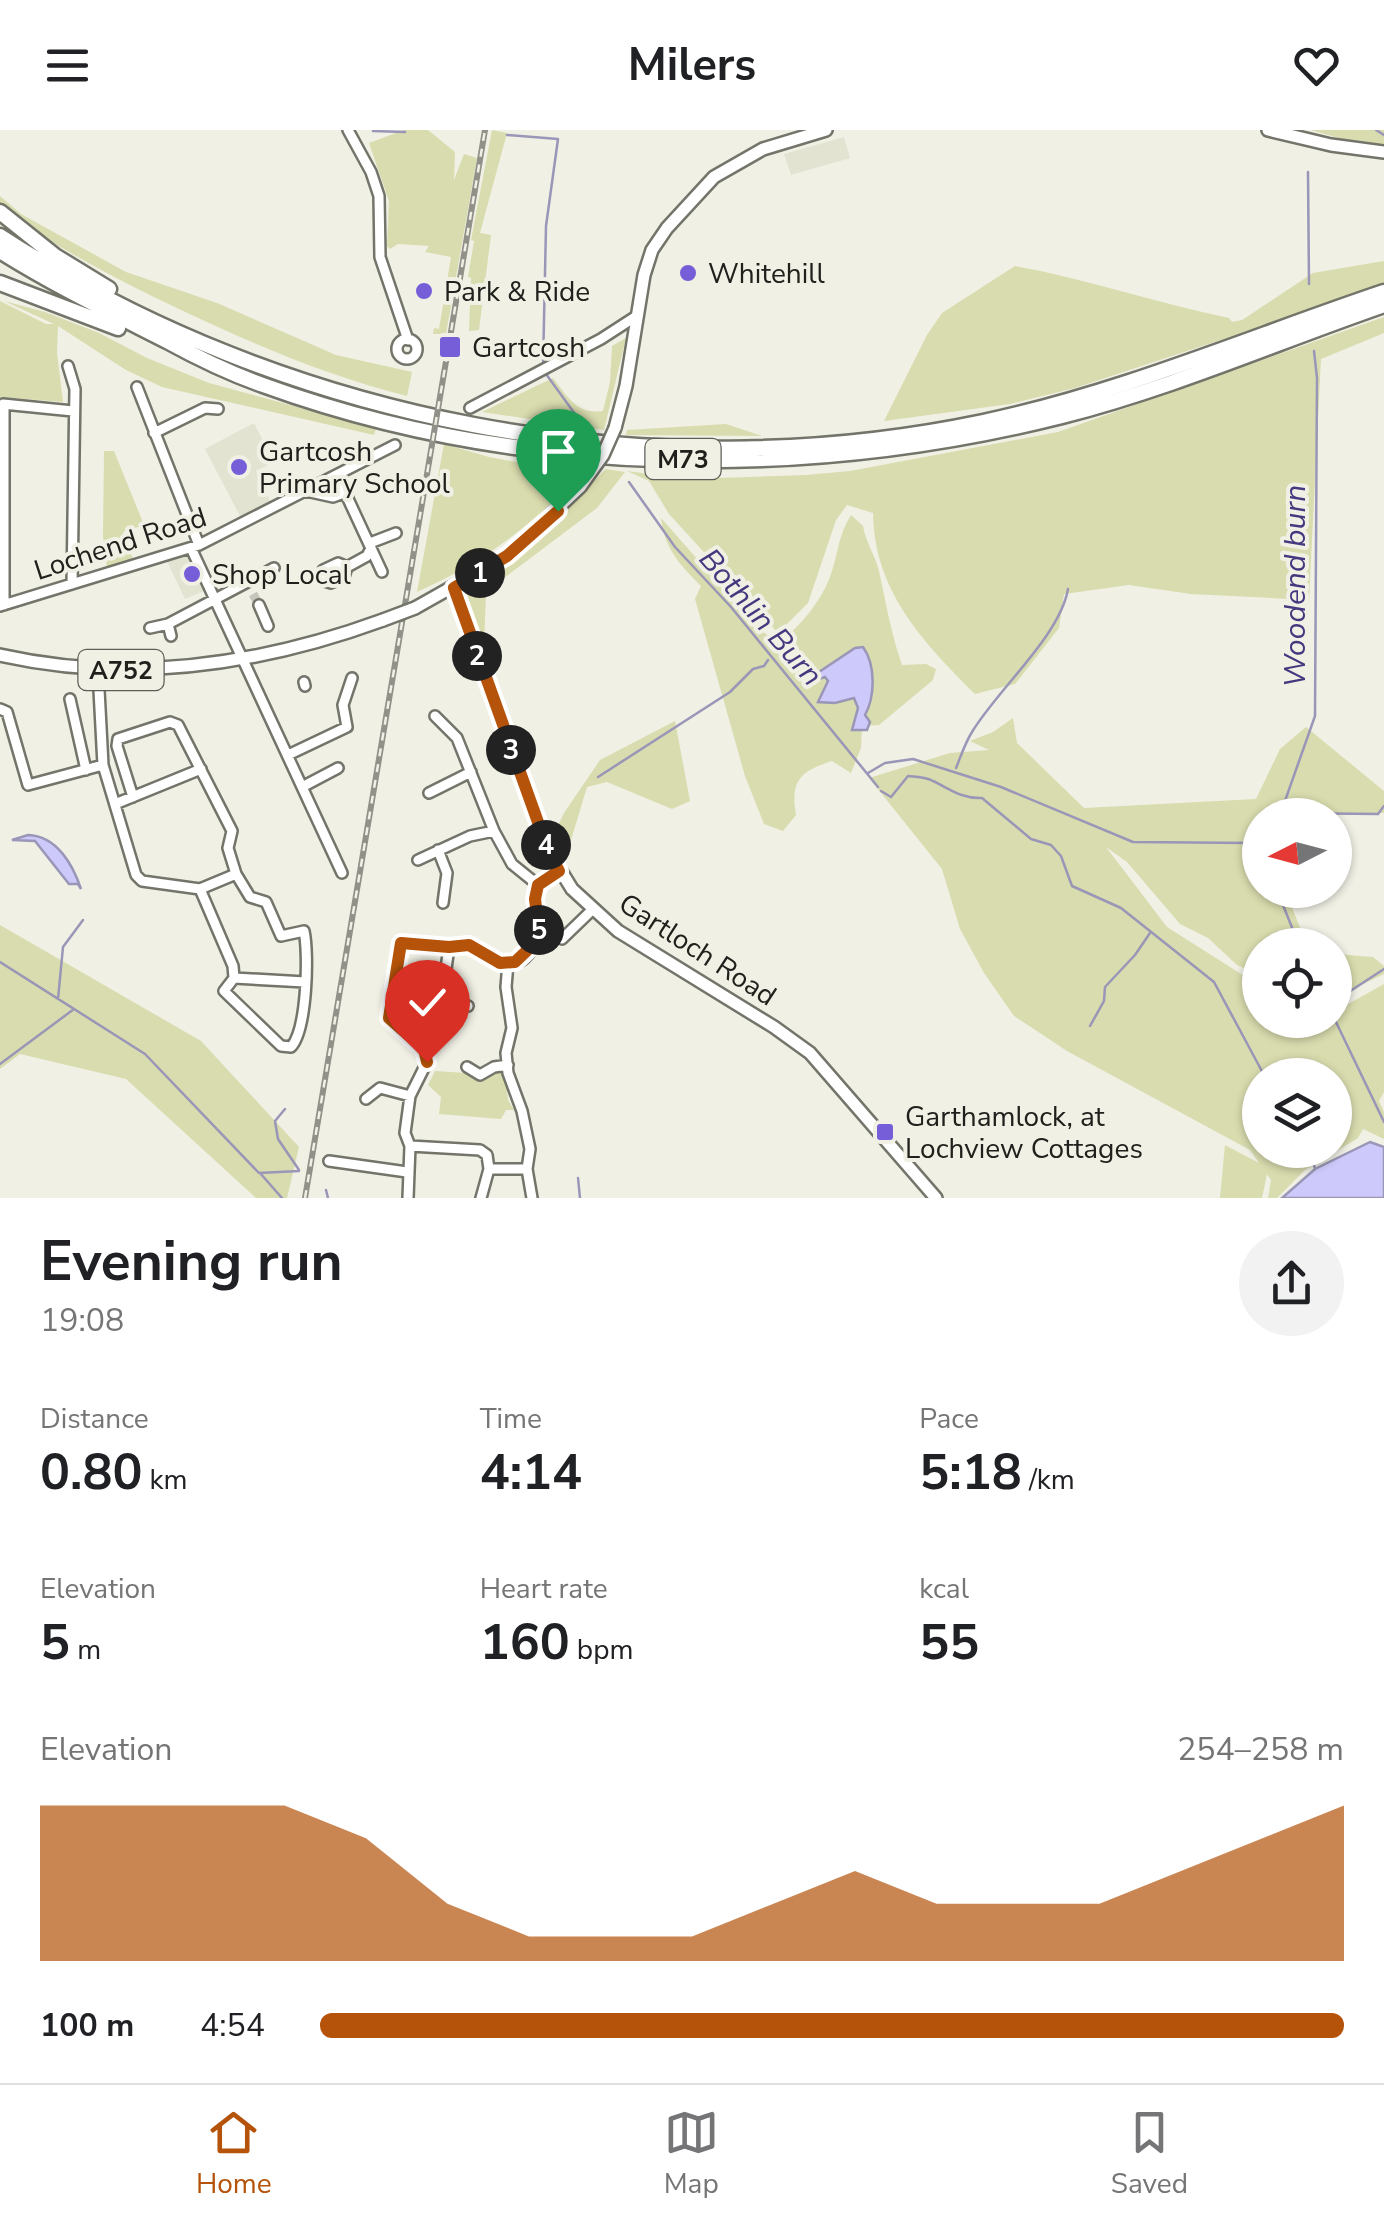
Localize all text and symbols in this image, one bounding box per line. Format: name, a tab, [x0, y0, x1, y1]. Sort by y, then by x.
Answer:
text: Milers	[628, 35, 756, 96]
icon: menu	[40, 38, 95, 93]
icon: heart	[1289, 38, 1344, 93]
place label: Whitehill	[708, 255, 825, 293]
marker: Whitehill	[677, 262, 699, 284]
place label: Park & Ride	[444, 273, 590, 311]
marker: Park & Ride	[413, 280, 435, 302]
place label: Gartcosh	[472, 329, 585, 367]
marker: Gartcosh	[437, 334, 463, 360]
pin	[516, 409, 601, 512]
icon: arrive	[531, 424, 586, 479]
place label: Gartcosh Primary School	[259, 433, 450, 503]
road number: M73	[646, 439, 720, 479]
marker: Gartcosh Primary School	[228, 456, 250, 478]
water label: Woodend burn	[1275, 485, 1316, 687]
street label: Lochend Road	[29, 498, 211, 590]
water label: Bothlin Burn	[689, 540, 832, 695]
pin: 1	[455, 548, 505, 598]
text: 1	[472, 554, 488, 592]
place label: Shop Local	[212, 556, 352, 594]
marker: Shop Local	[181, 563, 203, 585]
pin: 2	[452, 631, 502, 681]
text: 2	[469, 637, 485, 675]
road number: A752	[78, 650, 164, 690]
pin: 3	[486, 725, 536, 775]
text: 3	[503, 731, 519, 769]
north arrow	[1242, 798, 1352, 908]
map controls	[1242, 798, 1352, 1168]
pin: 4	[521, 820, 571, 870]
text: 4	[538, 826, 554, 864]
street label: Gartloch Road	[611, 885, 784, 1015]
pin: 5	[514, 905, 564, 955]
text: 5	[531, 911, 547, 949]
button: locate	[1242, 928, 1352, 1038]
pin	[385, 960, 470, 1063]
icon: check	[400, 975, 455, 1030]
button: layers	[1242, 1058, 1352, 1168]
place label: Garthamlock, at Lochview Cottages	[905, 1098, 1143, 1168]
marker: Garthamlock, at Lochview Cottages	[874, 1121, 896, 1143]
text: Evening run	[40, 1224, 343, 1299]
button: share	[1239, 1231, 1344, 1336]
text: 19:08	[40, 1299, 124, 1342]
text: Distance	[40, 1400, 149, 1438]
text: Time	[480, 1400, 542, 1438]
text: Pace	[919, 1400, 979, 1438]
text: 0.80	[40, 1438, 142, 1507]
text: 4:14	[480, 1438, 582, 1507]
text: 5:18	[919, 1438, 1022, 1507]
text: km	[142, 1461, 188, 1499]
text: /km	[1022, 1461, 1075, 1499]
text: Elevation	[40, 1570, 156, 1608]
text: Heart rate	[480, 1570, 608, 1608]
text: kcal	[919, 1570, 969, 1608]
text: 5	[40, 1608, 70, 1677]
text: 160	[480, 1608, 570, 1677]
text: 55	[919, 1608, 979, 1677]
text: m	[70, 1631, 101, 1669]
text: bpm	[570, 1631, 633, 1669]
text: Elevation	[40, 1728, 173, 1771]
text: 254–258 m	[1177, 1728, 1344, 1771]
text: 100 m	[40, 2004, 134, 2047]
text: 4:54	[200, 2004, 265, 2047]
tab: Home	[196, 2105, 272, 2203]
tab: Map	[664, 2105, 719, 2203]
tab: Saved	[1111, 2105, 1188, 2203]

